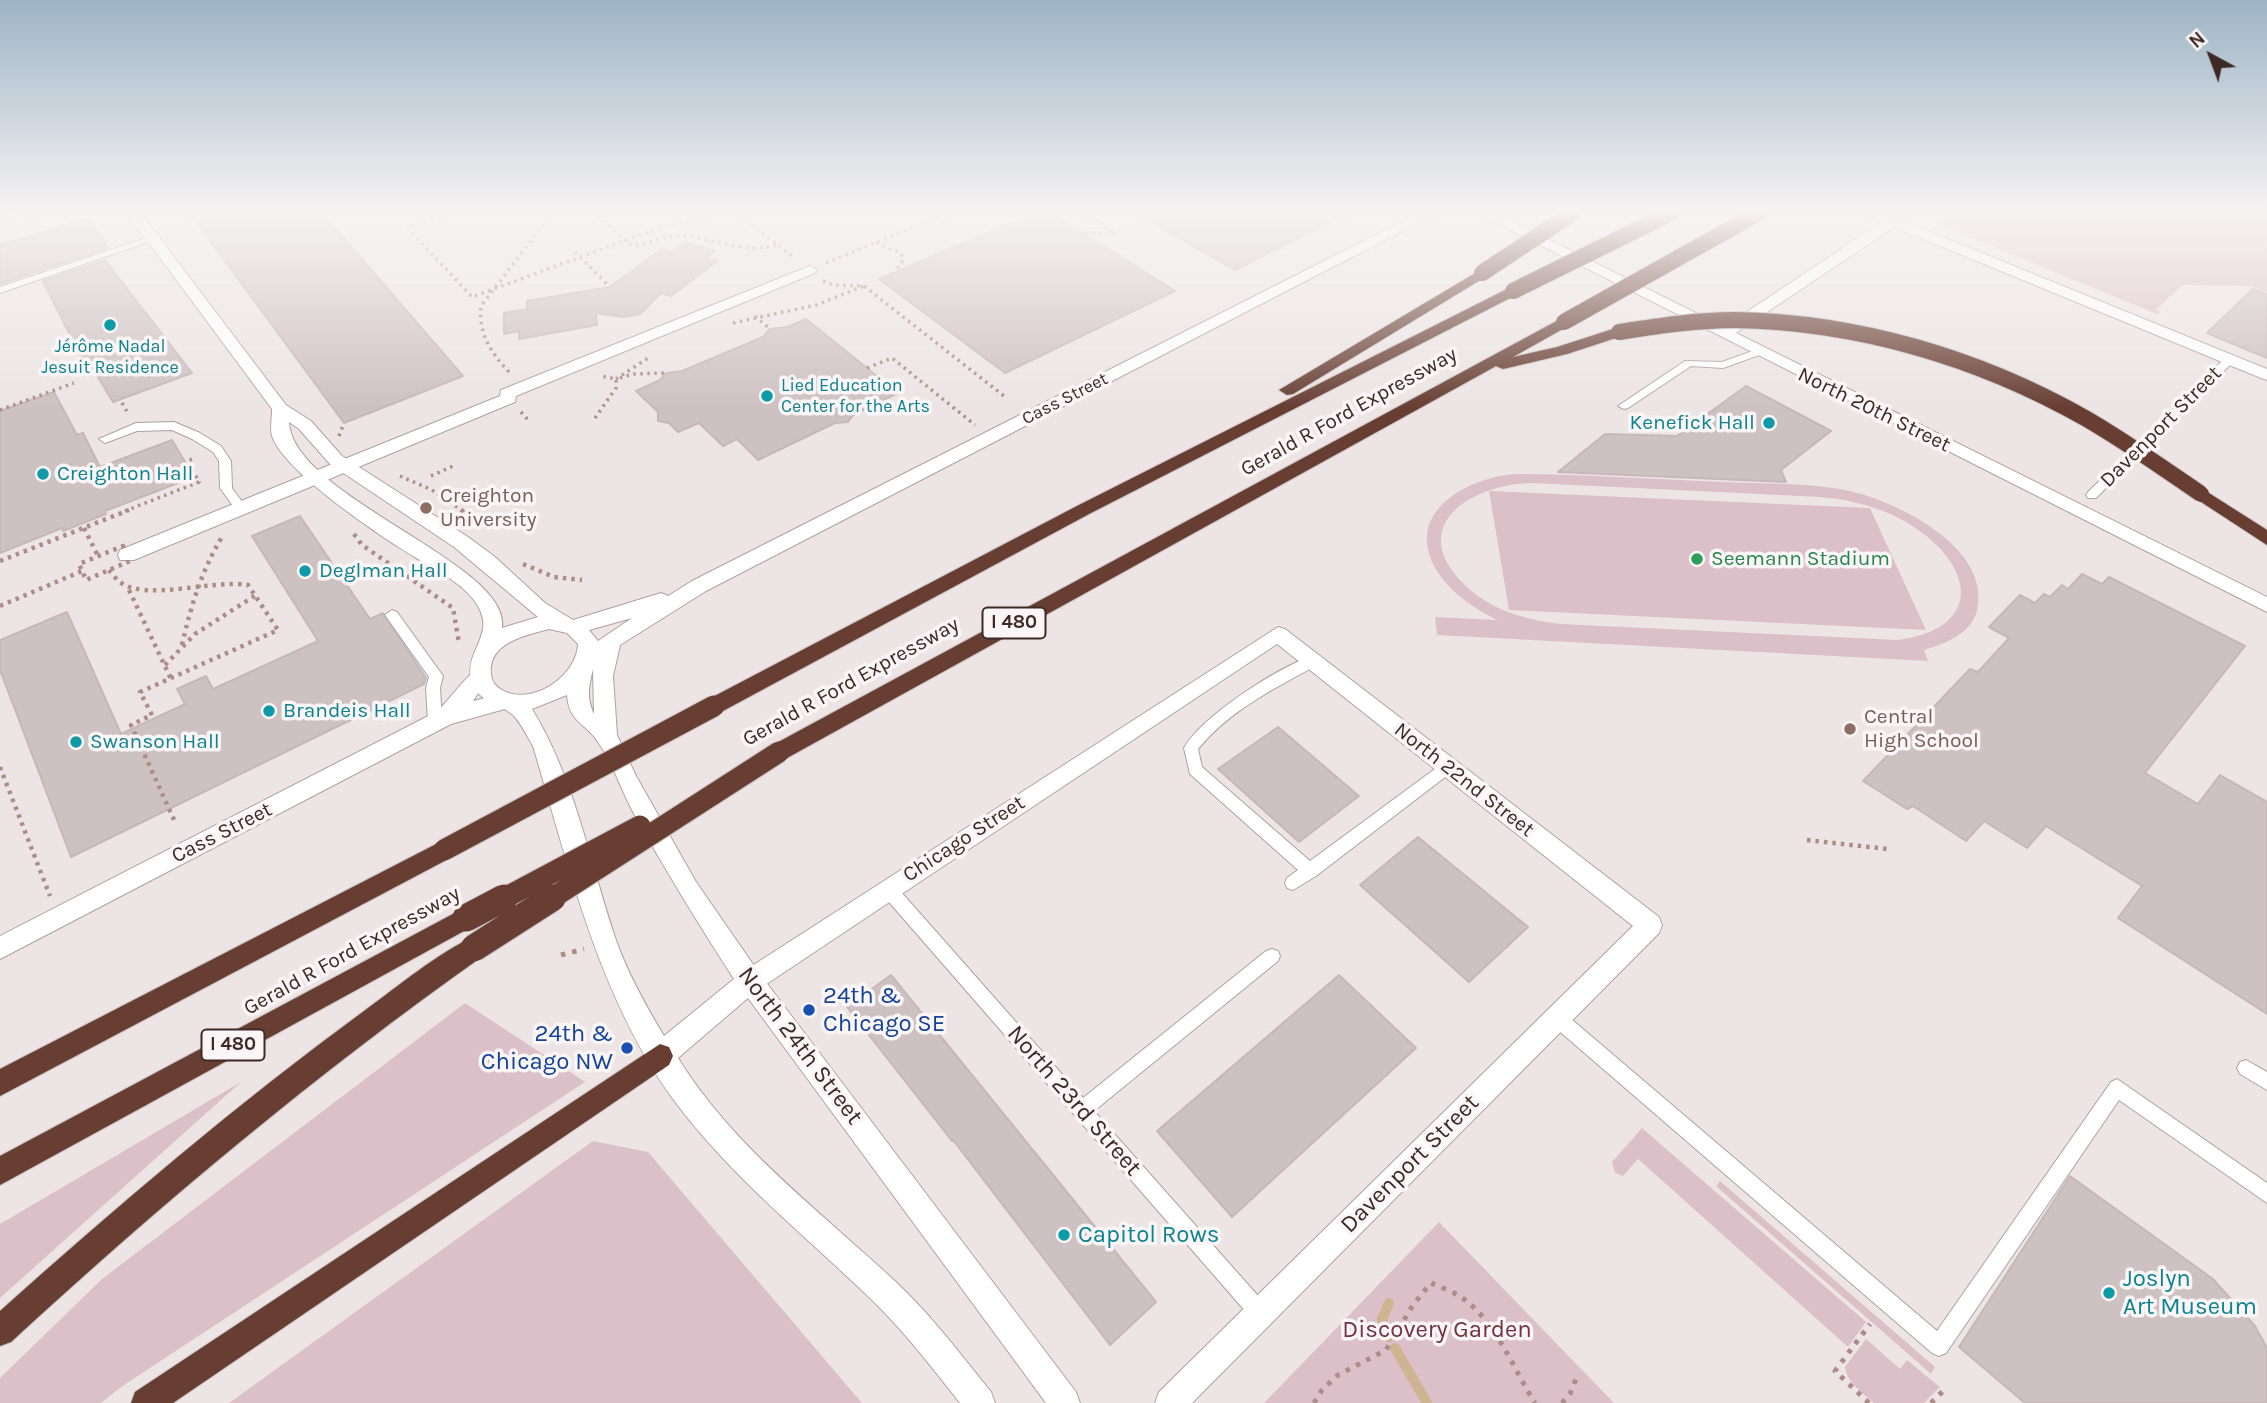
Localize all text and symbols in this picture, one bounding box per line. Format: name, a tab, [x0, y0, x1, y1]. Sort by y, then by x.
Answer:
north arrow	[2176, 21, 2246, 91]
text: N	[2185, 27, 2210, 53]
marker: Jérôme Nadal Jesuit Residence	[102, 317, 118, 333]
place label: Jérôme Nadal Jesuit Residence	[41, 336, 179, 378]
street label: Gerald R Ford Expressway	[1236, 342, 1462, 482]
street label: Davenport Street	[2095, 361, 2227, 493]
street label: North 20th Street	[1794, 362, 1954, 458]
street label: Cass Street	[1018, 368, 1112, 430]
place label: Lied Education Center for the Arts	[781, 375, 930, 418]
marker: Lied Education Center for the Arts	[759, 388, 775, 404]
place label: Kenefick Hall	[1630, 410, 1755, 436]
marker: Kenefick Hall	[1761, 415, 1777, 431]
place label: Creighton Hall	[57, 461, 193, 487]
marker: Creighton Hall	[35, 466, 51, 482]
place label: Creighton University	[440, 483, 537, 533]
marker: Creighton University	[418, 500, 434, 516]
place label: Seemann Stadium	[1711, 546, 1890, 572]
marker: Seemann Stadium	[1689, 551, 1705, 567]
place label: Deglman Hall	[319, 558, 448, 584]
marker: Deglman Hall	[297, 563, 313, 579]
road number: I 480	[982, 608, 1046, 638]
street label: Gerald R Ford Expressway	[738, 612, 964, 752]
place label: Brandeis Hall	[283, 698, 411, 724]
marker: Brandeis Hall	[261, 703, 277, 719]
place label: Central High School	[1864, 704, 1979, 754]
street label: North 22nd Street	[1389, 717, 1539, 843]
marker: Central High School	[1842, 721, 1858, 737]
place label: Swanson Hall	[90, 729, 220, 755]
marker: Swanson Hall	[68, 734, 84, 750]
street label: Chicago Street	[898, 790, 1030, 888]
street label: Cass Street	[168, 797, 276, 869]
street label: Gerald R Ford Expressway	[239, 881, 465, 1021]
street label: North 24th Street	[731, 962, 869, 1130]
place label: 24th & Chicago SE	[823, 982, 945, 1038]
marker: 24th & Chicago SE	[801, 1002, 817, 1018]
place label: 24th & Chicago NW	[481, 1020, 613, 1076]
street label: North 23rd Street	[1001, 1020, 1147, 1182]
road number: I 480	[202, 1030, 264, 1060]
marker: 24th & Chicago NW	[619, 1040, 635, 1056]
street label: Davenport Street	[1335, 1089, 1485, 1239]
place label: Capitol Rows	[1078, 1221, 1219, 1249]
marker: Capitol Rows	[1056, 1227, 1072, 1243]
place label: Joslyn Art Museum	[2123, 1265, 2257, 1321]
marker: Joslyn Art Museum	[2101, 1285, 2117, 1301]
park label: Discovery Garden	[1342, 1316, 1532, 1344]

